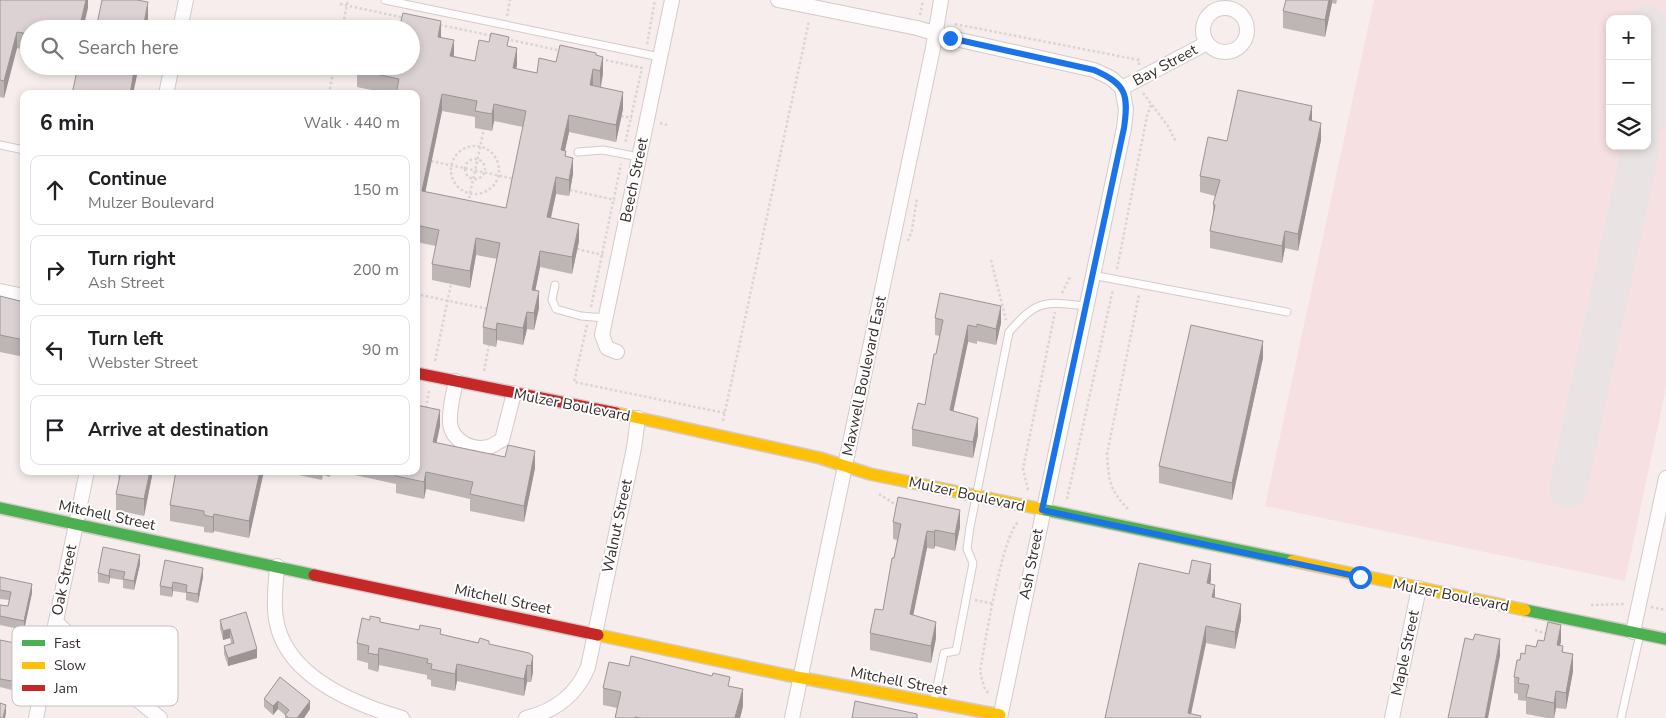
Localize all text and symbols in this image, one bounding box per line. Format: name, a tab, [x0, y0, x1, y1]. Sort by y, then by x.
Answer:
map controls	[1606, 15, 1651, 150]
button: +	[1606, 15, 1651, 60]
search box	[20, 20, 420, 75]
route end	[939, 27, 962, 50]
icon: search	[38, 34, 66, 62]
text: Search here	[78, 35, 179, 61]
street label: Bay Street	[1129, 39, 1201, 90]
button: −	[1606, 60, 1651, 105]
button: layers	[1606, 105, 1651, 150]
text: 6 min	[40, 109, 94, 137]
text: Walk · 440 m	[304, 112, 400, 134]
street label: Beech Street	[615, 135, 653, 224]
text: Continue	[88, 166, 167, 192]
icon: ahead	[41, 176, 69, 204]
text: 150 m	[352, 179, 399, 201]
text: Mulzer Boulevard	[88, 192, 214, 214]
text: Turn right	[88, 246, 175, 272]
icon: right	[41, 256, 69, 284]
text: 200 m	[352, 259, 399, 281]
text: Ash Street	[88, 272, 164, 294]
street label: Maxwell Boulevard East	[837, 293, 891, 458]
text: Turn left	[88, 326, 163, 352]
icon: left	[41, 336, 69, 364]
text: 90 m	[362, 339, 399, 361]
text: Webster Street	[88, 352, 198, 374]
street label: Mulzer Boulevard	[512, 384, 632, 426]
icon: arrive	[41, 416, 69, 444]
text: Arrive at destination	[88, 417, 269, 443]
street label: Mulzer Boulevard	[907, 472, 1027, 516]
street label: Walnut Street	[597, 477, 637, 575]
street label: Mitchell Street	[57, 495, 158, 535]
street label: Ash Street	[1014, 526, 1048, 601]
street label: Oak Street	[47, 542, 81, 617]
route start	[1349, 566, 1372, 589]
street label: Mulzer Boulevard	[1391, 574, 1511, 616]
street label: Mitchell Street	[453, 579, 554, 619]
street label: Maple Street	[1386, 608, 1424, 697]
legend	[12, 626, 178, 706]
text: Fast	[54, 634, 80, 653]
text: Slow	[54, 656, 86, 675]
street label: Mitchell Street	[849, 662, 950, 700]
text: Jam	[53, 679, 78, 698]

